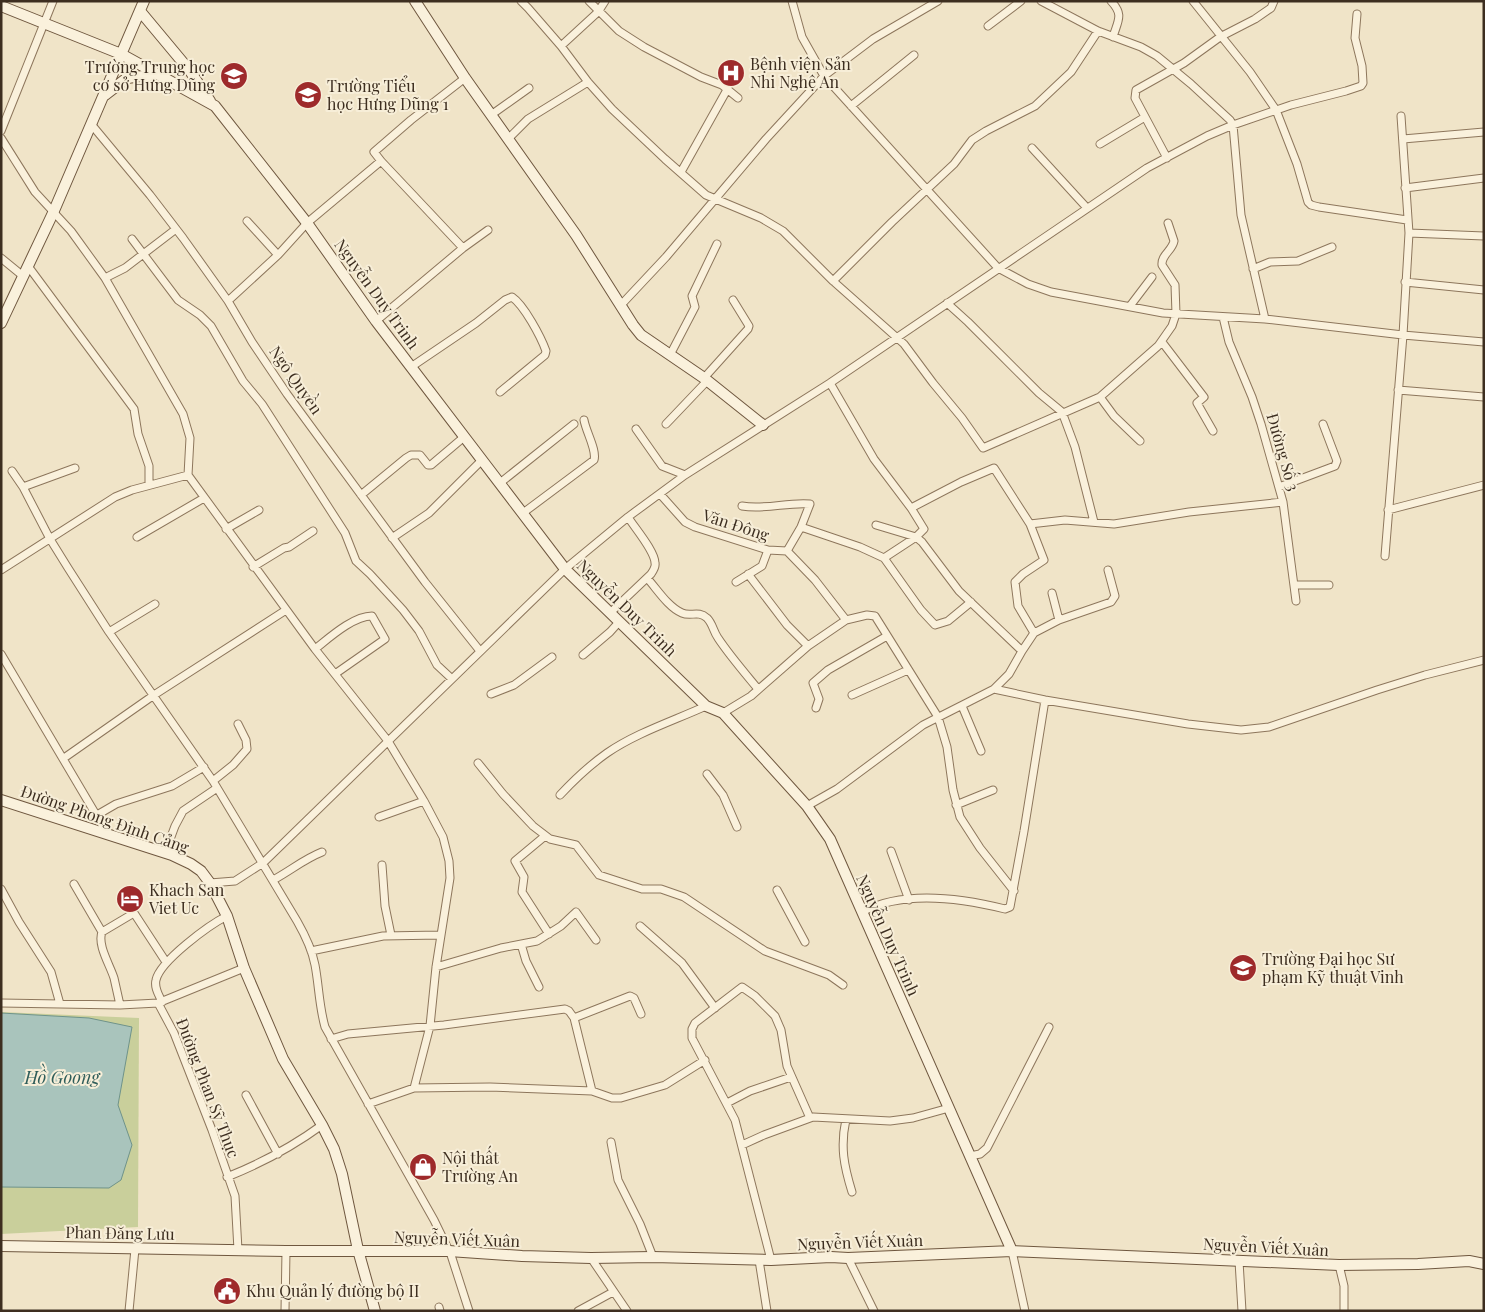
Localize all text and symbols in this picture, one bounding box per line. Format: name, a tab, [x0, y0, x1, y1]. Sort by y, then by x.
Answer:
place label: Bệnh viện Sản Nhi Nghệ An	[750, 53, 851, 92]
place label: Trường Trung học cơ sở Hưng Dũng	[85, 56, 216, 95]
hospital icon: Bệnh viện Sản Nhi Nghệ An	[716, 58, 746, 88]
school or university icon: Trường Trung học cơ sở Hưng Dũng	[219, 61, 249, 91]
place label: Trường Tiểu học Hưng Dũng 1	[327, 75, 449, 114]
school or university icon: Trường Tiểu học Hưng Dũng 1	[293, 80, 323, 110]
street label: Nguyễn Duy Trinh	[330, 234, 425, 353]
street label: Ngô Quyền	[265, 340, 330, 418]
street label: Đường Số 3	[1262, 410, 1307, 493]
street label: Văn Đông	[699, 504, 773, 545]
street label: Nguyễn Duy Trinh	[573, 555, 682, 661]
street label: Đường Phong Định Cảng	[18, 780, 193, 857]
street label: Nguyễn Duy Trinh	[852, 871, 925, 1000]
place label: Khach San Viet Uc	[148, 879, 225, 918]
hotel icon: Khach San Viet Uc	[115, 884, 145, 914]
place label: Trường Đại học Sư phạm Kỹ thuật Vinh	[1262, 948, 1404, 987]
school or university icon: Trường Đại học Sư phạm Kỹ thuật Vinh	[1228, 953, 1258, 983]
street label: Đường Phan Sỹ Thục	[172, 1015, 245, 1161]
water label: Hồ Goong	[23, 1063, 102, 1089]
place label: Nội thất Trường An	[442, 1145, 518, 1186]
shop icon: Nội thất Trường An	[408, 1152, 438, 1182]
street label: Phan Đăng Lưu	[65, 1221, 175, 1244]
street label: Nguyễn Viết Xuân	[394, 1224, 521, 1251]
street label: Nguyễn Viết Xuân	[797, 1227, 924, 1254]
street label: Nguyễn Viết Xuân	[1203, 1231, 1330, 1260]
public building icon: Khu Quản lý đường bộ II	[212, 1276, 242, 1306]
place label: Khu Quản lý đường bộ II	[246, 1280, 419, 1301]

